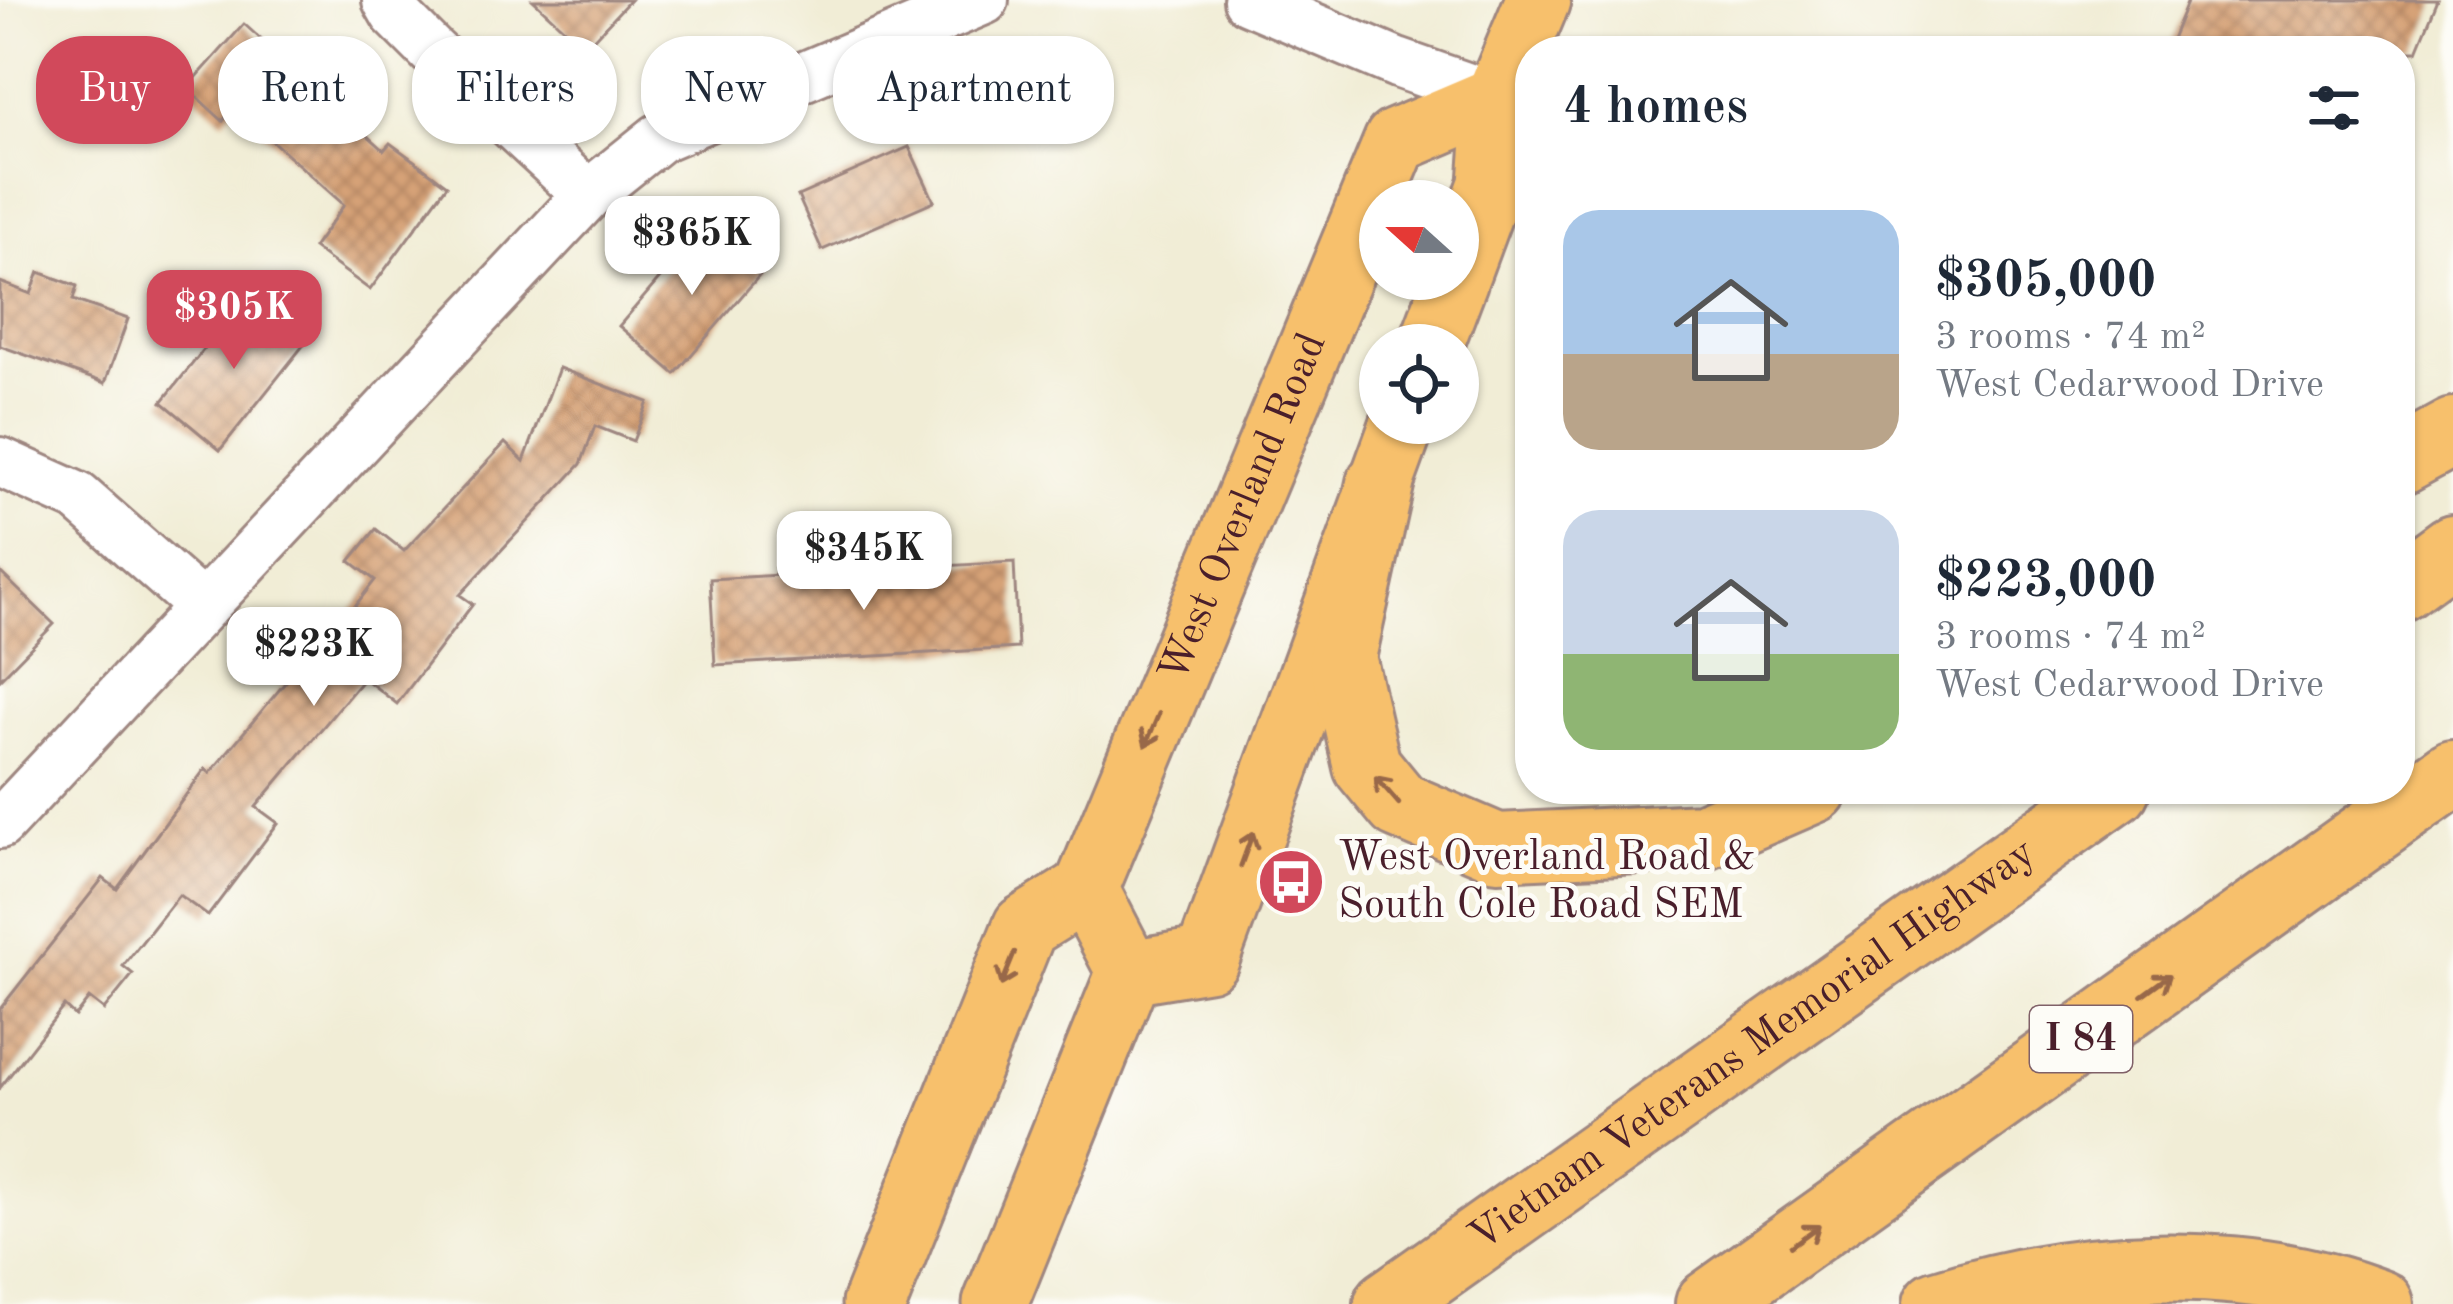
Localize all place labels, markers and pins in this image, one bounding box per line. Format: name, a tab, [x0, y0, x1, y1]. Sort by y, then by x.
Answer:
pin: $365K	[608, 196, 776, 298]
pin: $305K	[150, 270, 318, 372]
pin: $345K	[780, 511, 948, 613]
pin: $223K	[230, 607, 398, 709]
place label: West Overland Road & South Cole Road SEM	[1338, 837, 1756, 927]
bus stop icon: West Overland Road & South Cole Road SEM	[1256, 847, 1326, 917]

